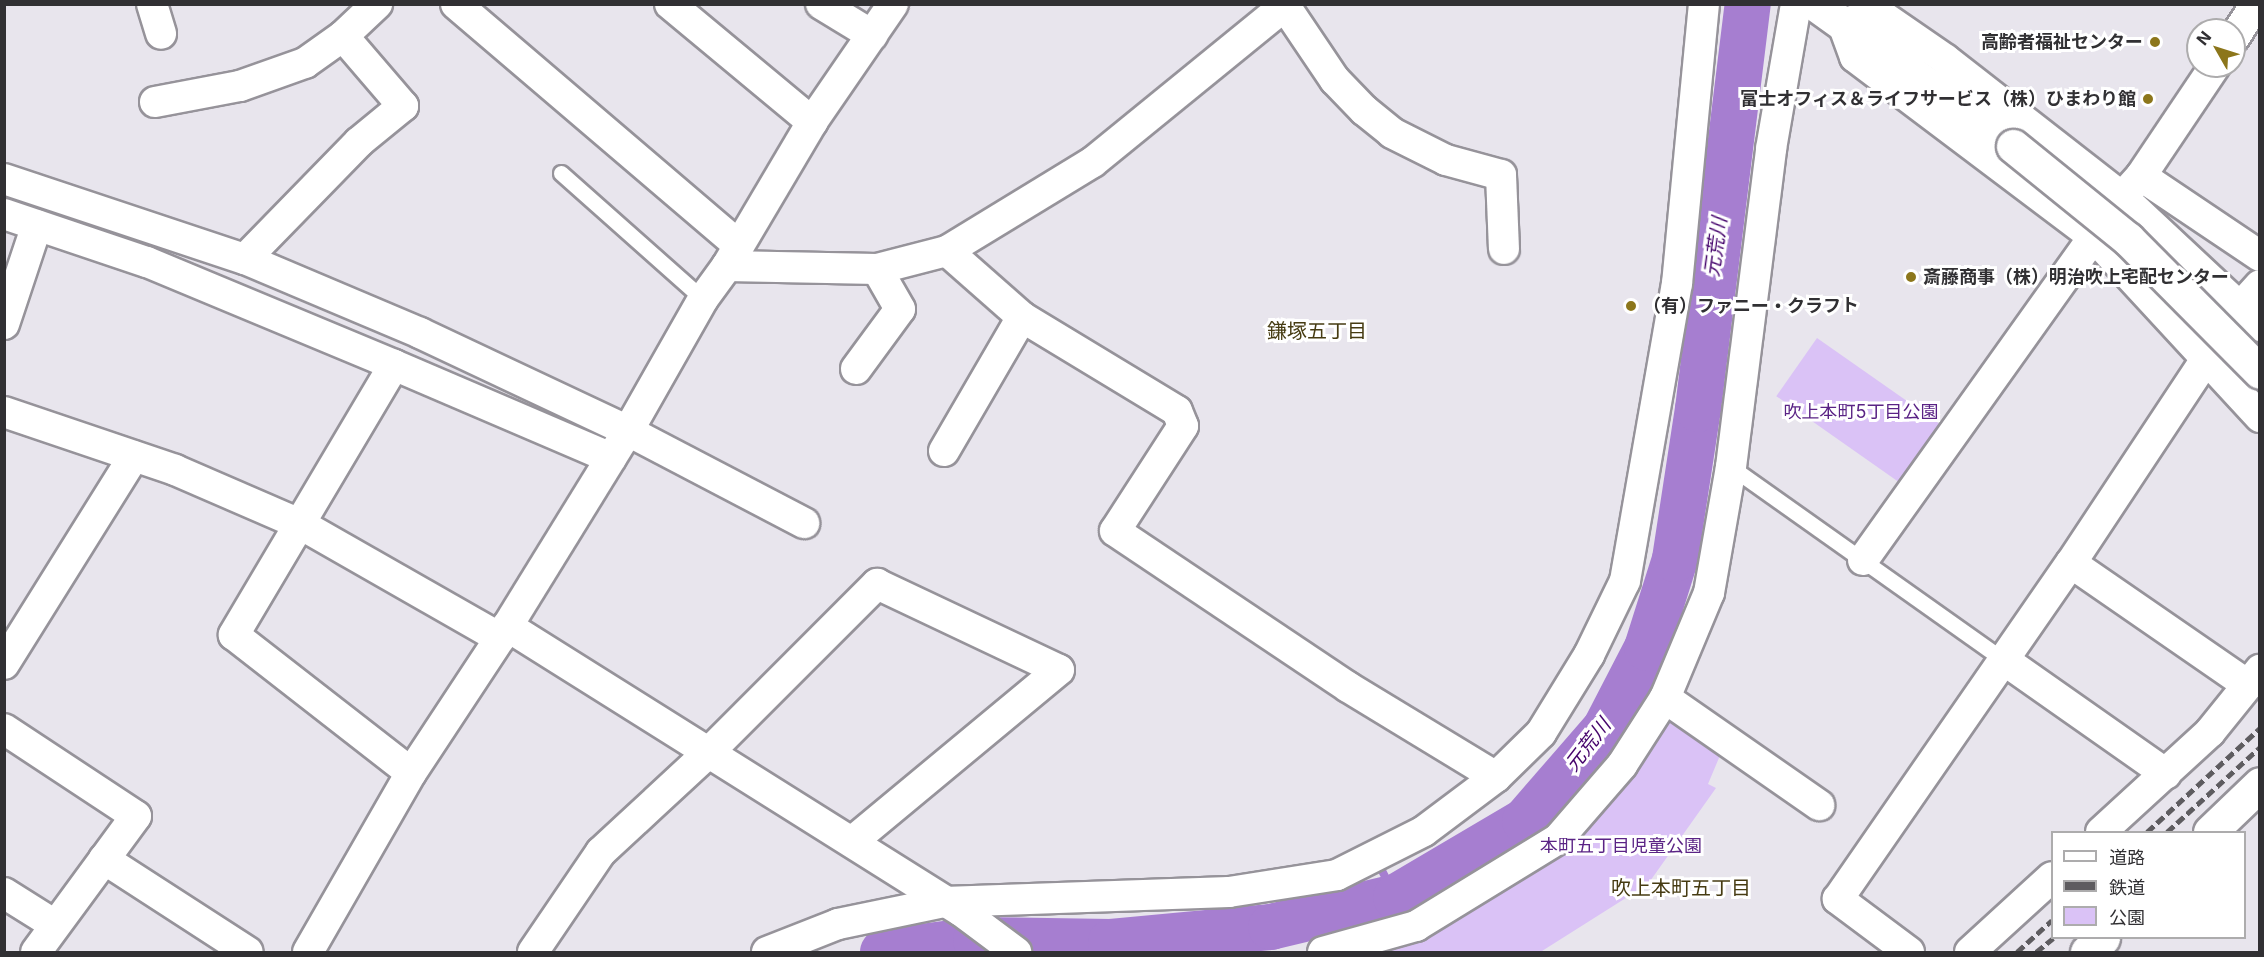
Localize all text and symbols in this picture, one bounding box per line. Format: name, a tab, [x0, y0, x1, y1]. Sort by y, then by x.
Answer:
north arrow	[2186, 18, 2246, 78]
text: N	[2192, 27, 2215, 49]
place label: 高齢者福祉センター	[1981, 31, 2143, 53]
marker: 高齢者福祉センター	[2148, 35, 2162, 49]
place label: 富士オフィス＆ライフサービス（株）ひまわり館	[1740, 88, 2136, 110]
marker: 富士オフィス＆ライフサービス（株）ひまわり館	[2141, 92, 2155, 106]
water label: 元荒川	[1700, 216, 1732, 278]
place label: 斎藤商事（株）明治吹上宅配センター	[1923, 266, 2229, 288]
marker: 斎藤商事（株）明治吹上宅配センター	[1904, 270, 1918, 284]
place label: （有）ファニー・クラフト	[1643, 295, 1859, 317]
marker: （有）ファニー・クラフト	[1624, 299, 1638, 313]
district label: 鎌塚五丁目	[1267, 319, 1367, 343]
park label: 吹上本町5丁目公園	[1784, 401, 1938, 423]
water label: 元荒川	[1560, 714, 1616, 776]
legend	[2051, 831, 2246, 939]
park label: 本町五丁目児童公園	[1540, 835, 1702, 857]
text: 道路	[2109, 847, 2145, 868]
district label: 吹上本町五丁目	[1611, 876, 1751, 900]
text: 鉄道	[2109, 877, 2145, 898]
text: 公園	[2109, 907, 2145, 928]

